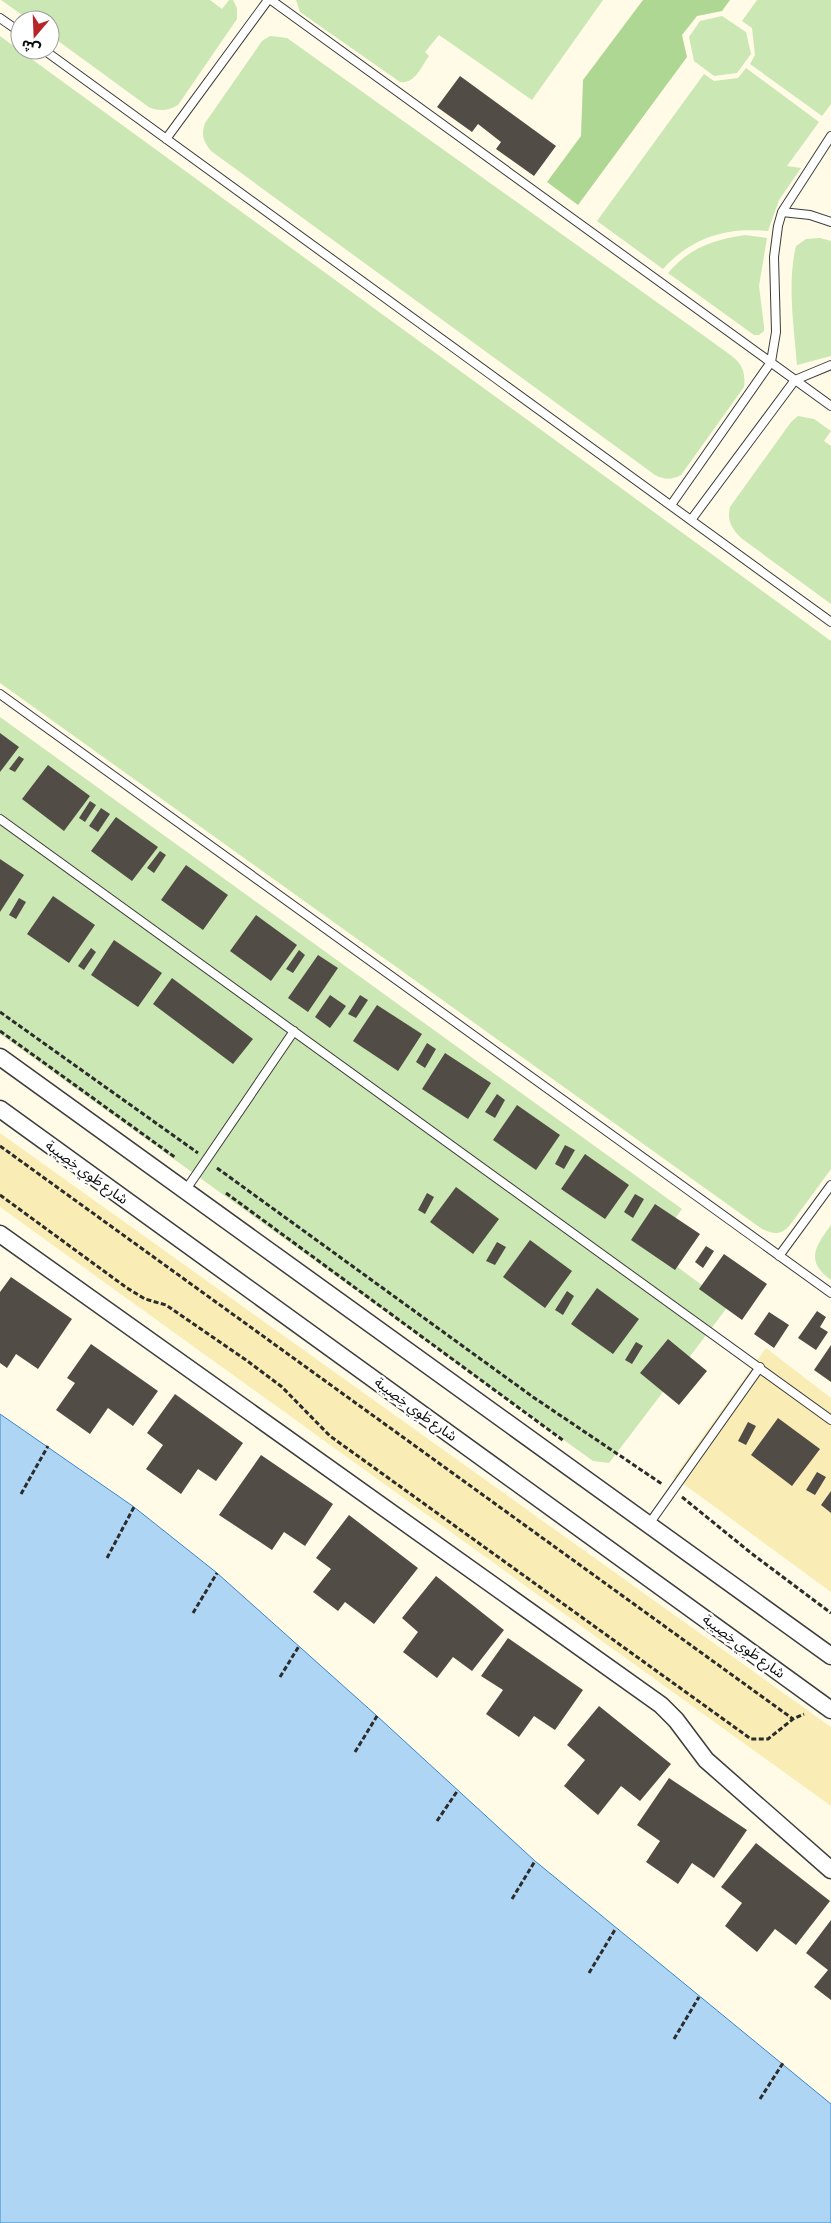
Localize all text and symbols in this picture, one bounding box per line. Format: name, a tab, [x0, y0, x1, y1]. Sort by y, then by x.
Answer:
north arrow	[10, 10, 60, 60]
text: ش	[19, 37, 42, 58]
street label: شارع طَوِي خِصِيبة	[41, 1137, 131, 1210]
street label: شارع طَوِي خِصِيبة	[370, 1374, 460, 1447]
street label: شارع طَوِي خِصِيبة	[698, 1611, 788, 1684]

